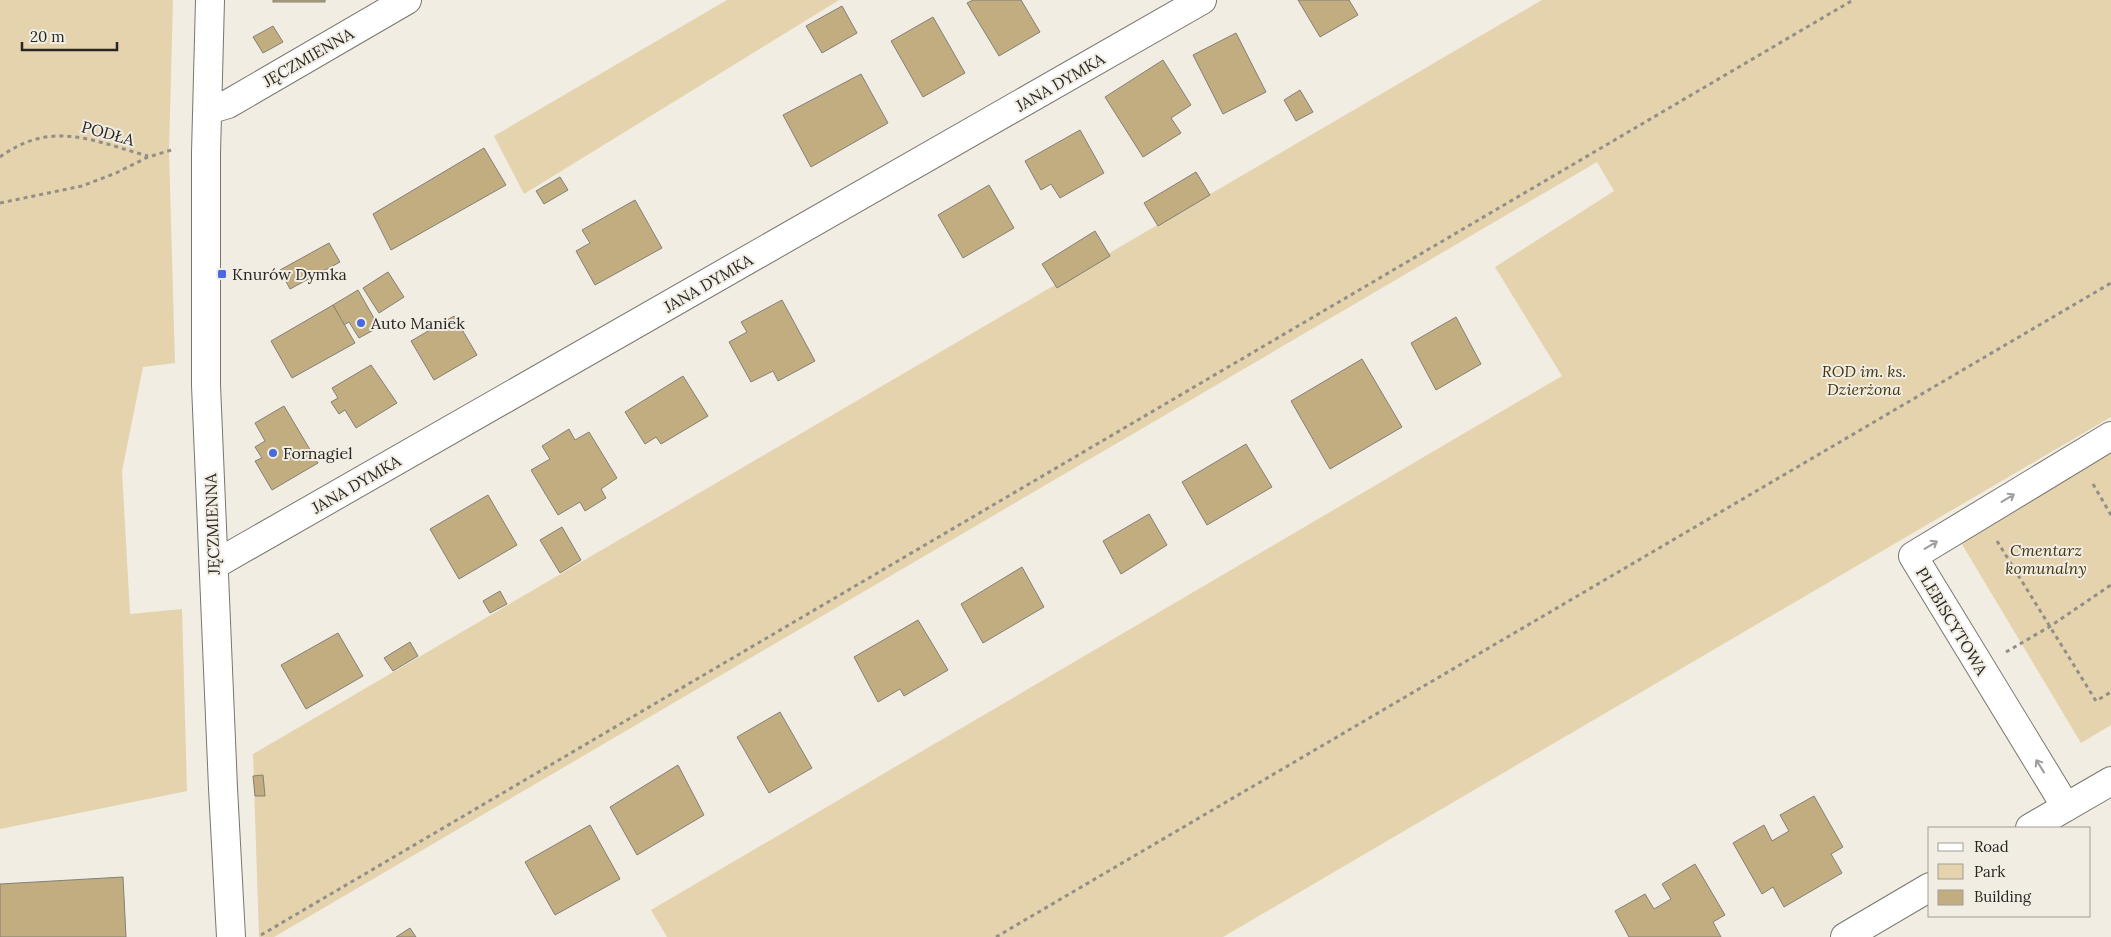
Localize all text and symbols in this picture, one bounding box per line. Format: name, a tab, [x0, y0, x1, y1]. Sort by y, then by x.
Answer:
scale bar	[22, 20, 118, 52]
street label: JĘCZMIENNA	[258, 23, 358, 91]
text: 20 m	[30, 27, 65, 46]
street label: JANA DYMKA	[1011, 48, 1109, 116]
street label: PODŁA	[80, 116, 137, 150]
street label: JANA DYMKA	[659, 249, 757, 317]
place label: Knurów Dymka	[232, 264, 347, 284]
marker: Knurów Dymka	[216, 268, 228, 280]
place label: Auto Maniek	[370, 313, 465, 333]
marker: Auto Maniek	[355, 317, 367, 329]
park label: ROD im. ks. Dzierżona	[1822, 361, 1906, 399]
place label: Fornagiel	[283, 443, 353, 463]
marker: Fornagiel	[267, 447, 279, 459]
street label: JANA DYMKA	[307, 450, 405, 518]
street label: JĘCZMIENNA	[200, 472, 224, 576]
one-way arrow	[2001, 493, 2015, 503]
one-way arrow	[1924, 539, 1938, 549]
park label: Cmentarz komunalny	[2005, 540, 2087, 578]
street label: PLEBISCYTOWA	[1912, 563, 1993, 680]
one-way arrow	[2035, 760, 2045, 774]
legend	[1928, 827, 2091, 917]
text: Road	[1974, 837, 2009, 856]
text: Park	[1974, 862, 2005, 881]
text: Building	[1974, 887, 2032, 906]

